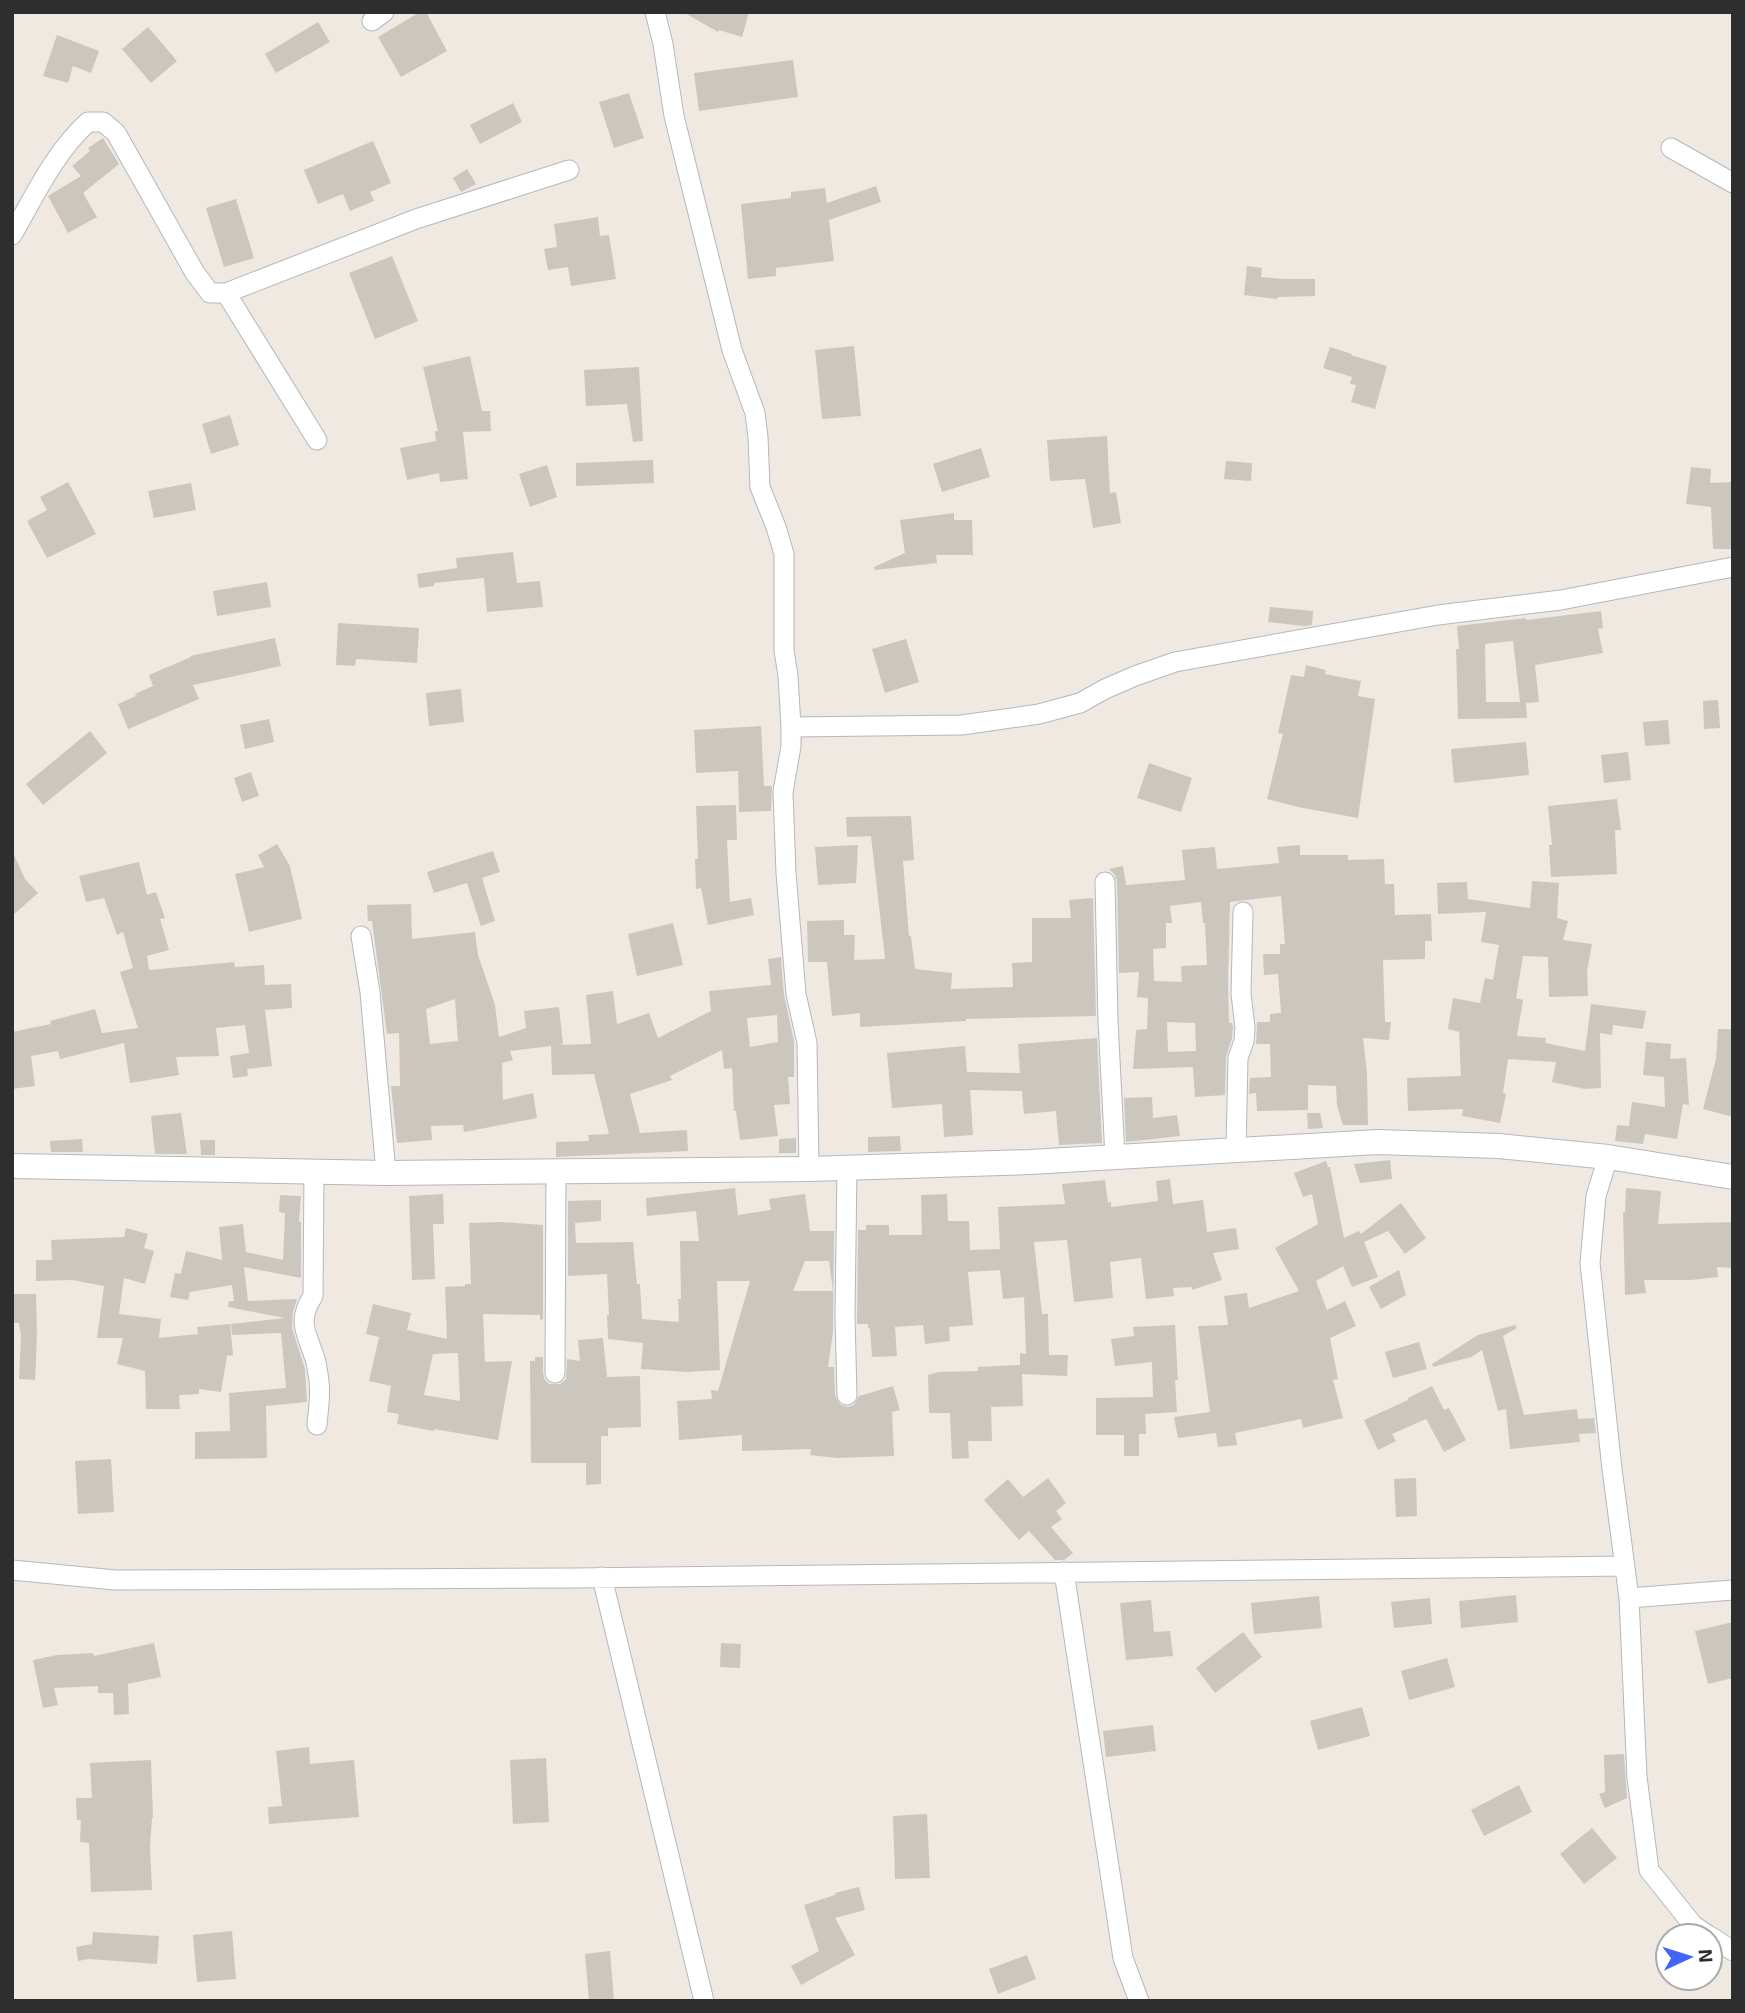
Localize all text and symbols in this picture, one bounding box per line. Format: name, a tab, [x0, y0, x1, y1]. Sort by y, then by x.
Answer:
north arrow	[1654, 1922, 1724, 1992]
text: N	[1695, 1948, 1718, 1963]

